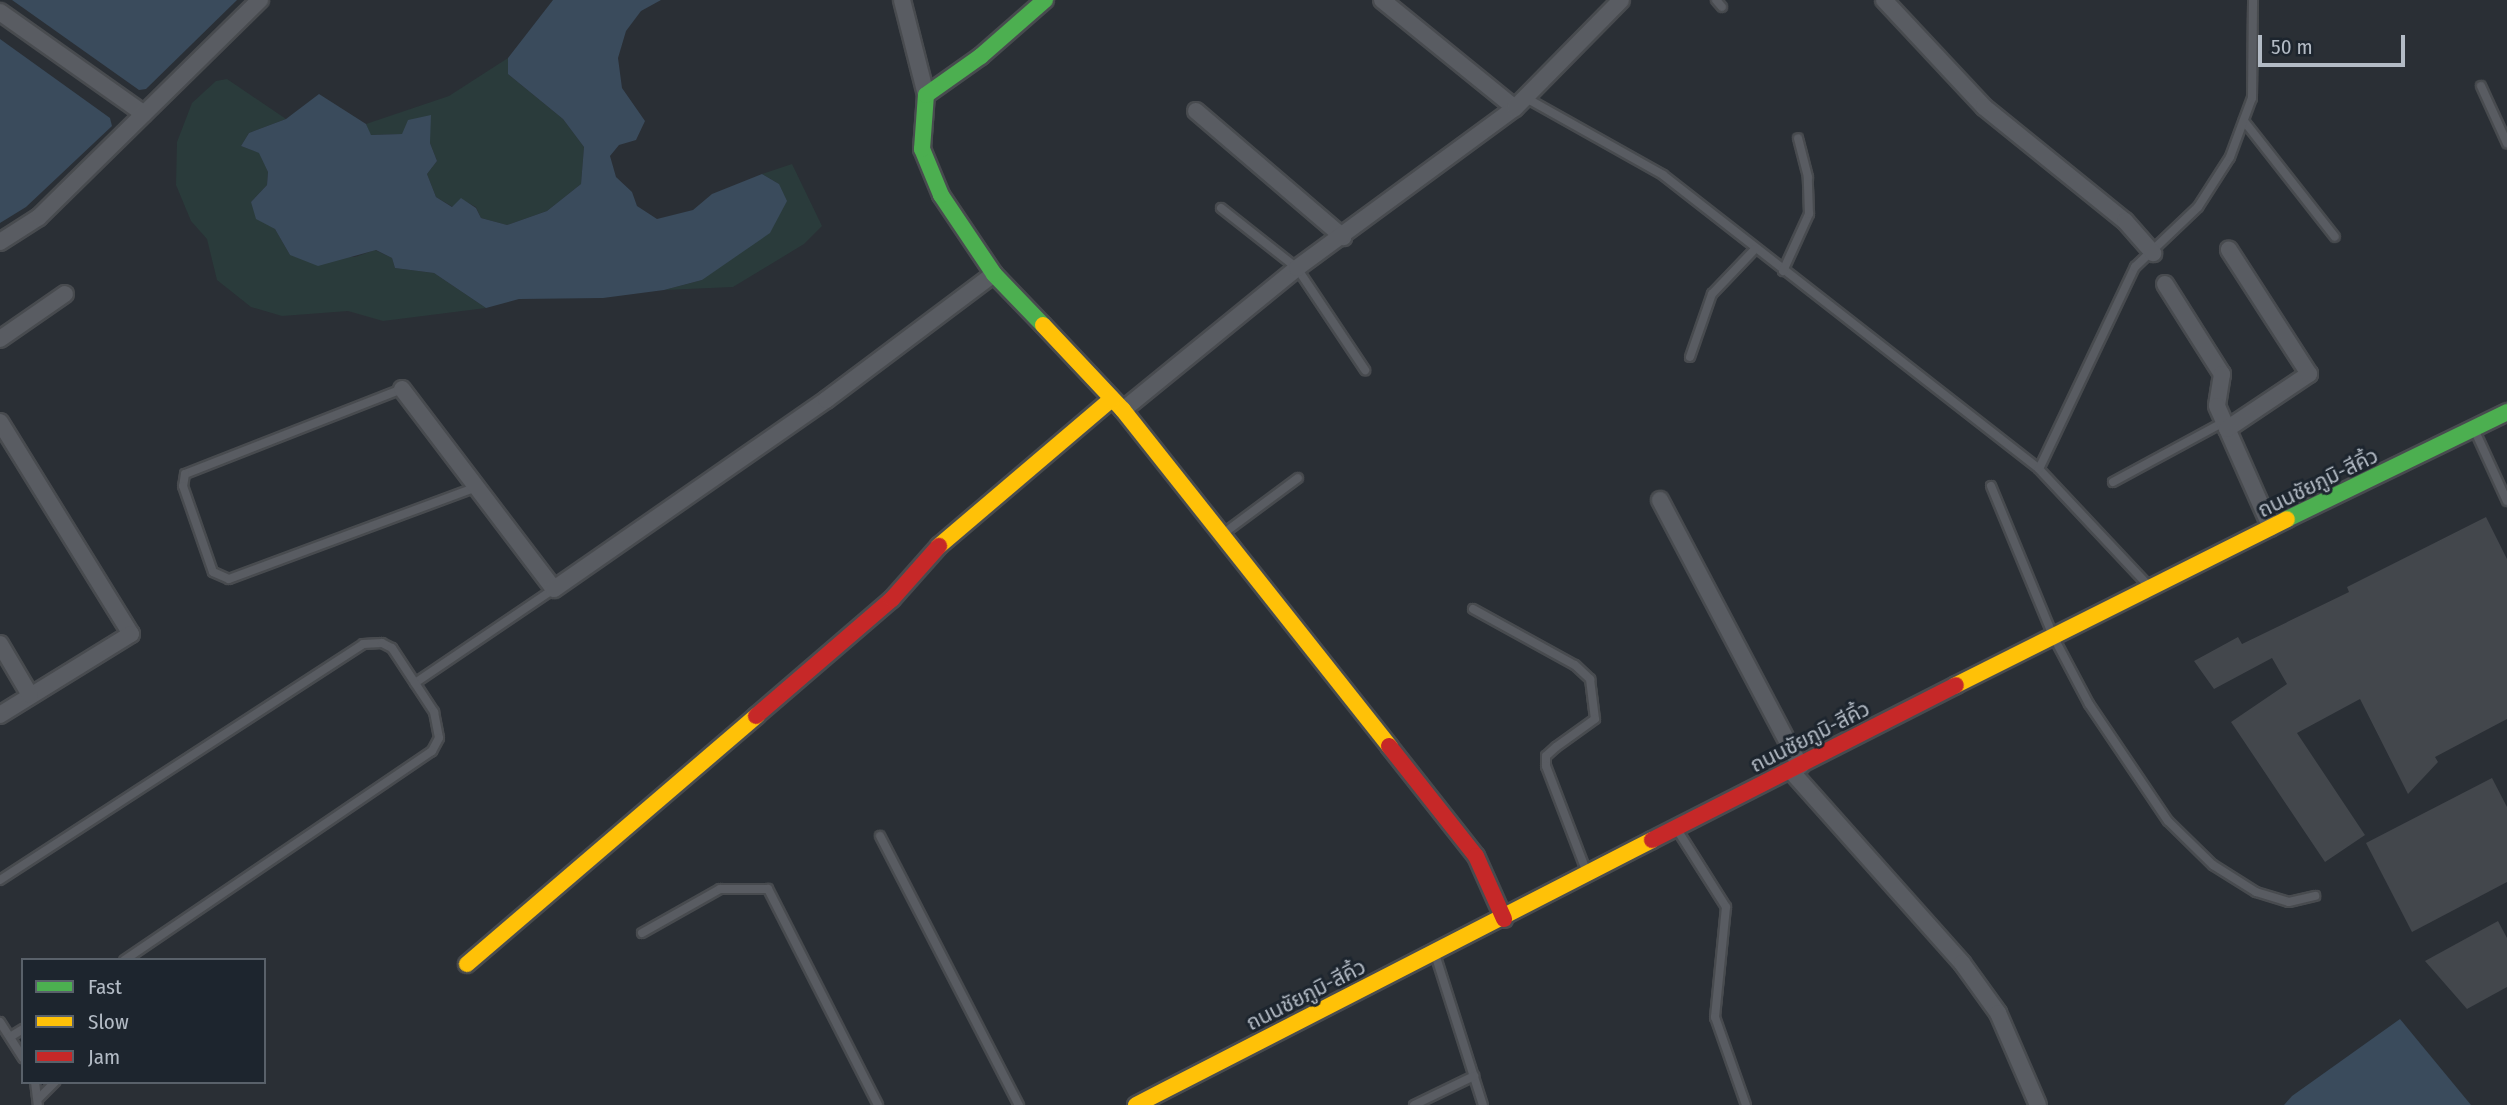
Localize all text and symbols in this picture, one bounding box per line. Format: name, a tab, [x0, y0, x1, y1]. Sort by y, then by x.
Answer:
scale bar	[2262, 21, 2409, 65]
text: 50 m	[2271, 34, 2313, 60]
street label: ถนนชัยภูมิ-สีคิ้ว	[2254, 443, 2382, 523]
street label: ถนนชัยภูมิ-สีคิ้ว	[1746, 696, 1874, 778]
street label: ถนนชัยภูมิ-สีคิ้ว	[1242, 954, 1370, 1036]
legend	[21, 958, 266, 1084]
text: Fast	[88, 974, 122, 1000]
text: Slow	[88, 1009, 129, 1035]
text: Jam	[88, 1044, 120, 1070]

